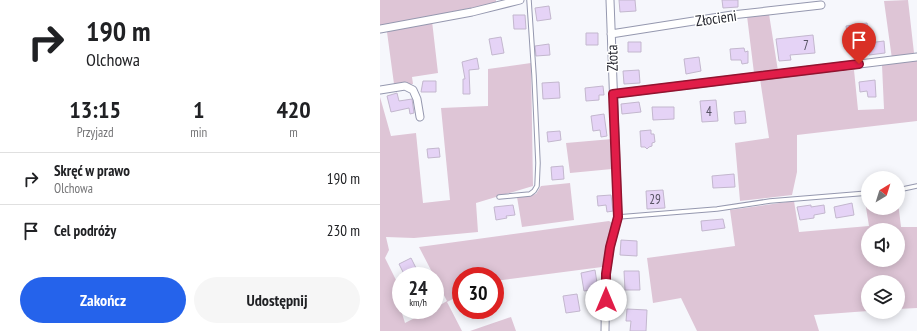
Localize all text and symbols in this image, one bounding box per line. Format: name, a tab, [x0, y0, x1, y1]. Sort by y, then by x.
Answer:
street label: Złocieni	[694, 6, 738, 30]
text: 190 m	[86, 12, 150, 49]
icon: right	[20, 16, 72, 68]
pin	[842, 23, 876, 64]
icon: arrive	[848, 29, 870, 51]
house number: 7	[803, 37, 809, 54]
street label: Złota	[602, 44, 622, 72]
text: Olchowa	[86, 48, 140, 71]
text: 13:15	[69, 94, 121, 125]
text: 1	[193, 94, 204, 125]
text: 420	[276, 94, 311, 125]
house number: 4	[706, 103, 712, 120]
text: Przyjazd	[77, 124, 114, 141]
text: min	[190, 124, 207, 141]
text: m	[289, 124, 298, 141]
text: Skręć w prawo	[54, 161, 130, 180]
icon: right	[20, 168, 42, 190]
text: 190 m	[327, 169, 360, 188]
north arrow	[861, 171, 905, 215]
map controls	[861, 171, 905, 319]
text: Olchowa	[54, 180, 93, 197]
house number: 29	[649, 191, 661, 208]
icon: arrive	[20, 220, 42, 242]
text: Cel podróży	[54, 221, 116, 240]
text: 230 m	[327, 221, 360, 240]
button: sound	[861, 223, 905, 267]
speed limit sign: 30	[452, 267, 504, 319]
text: 24	[408, 275, 428, 301]
button: layers	[861, 275, 905, 319]
button: Zakończ	[20, 277, 186, 323]
button: Udostępnij	[194, 277, 360, 323]
position arrow	[585, 279, 627, 321]
text: km/h	[409, 296, 427, 309]

